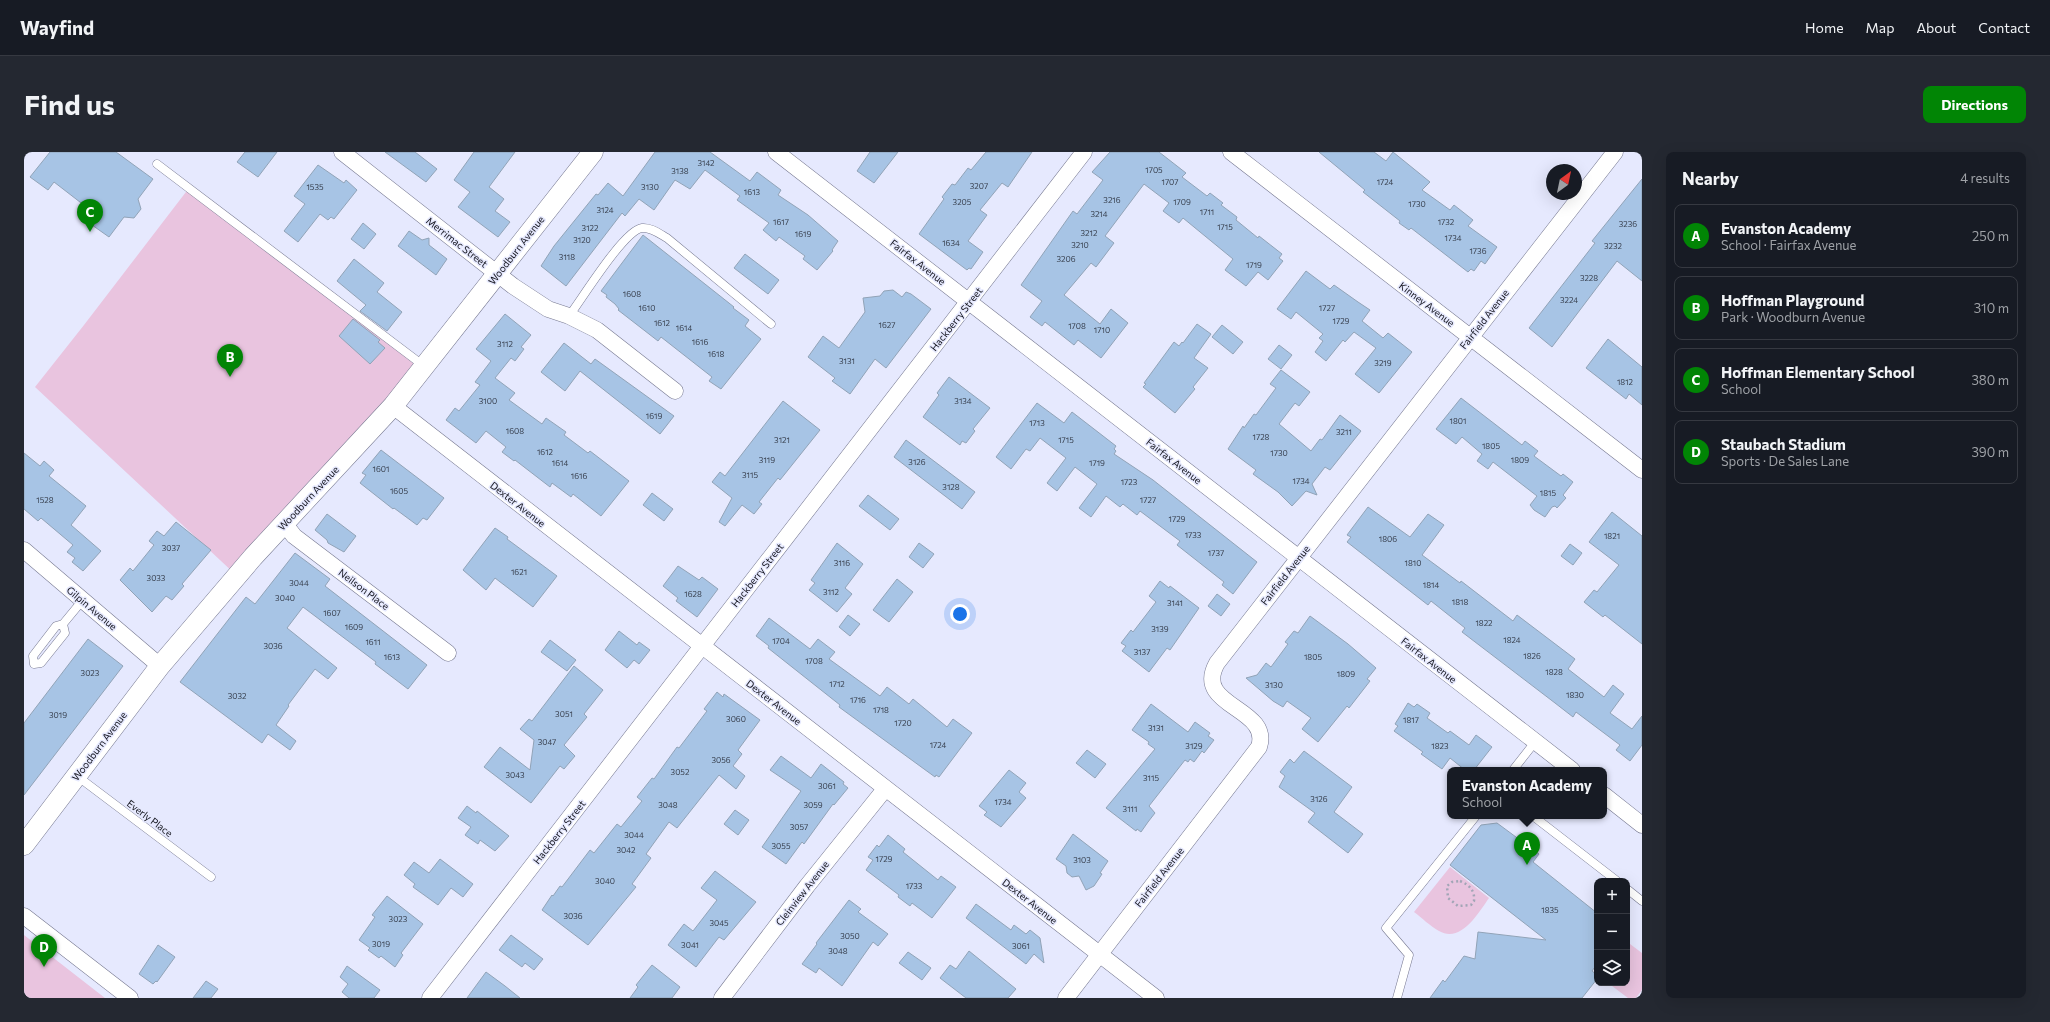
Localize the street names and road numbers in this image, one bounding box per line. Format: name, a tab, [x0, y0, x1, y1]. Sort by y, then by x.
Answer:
street label: Woodburn Avenue	[486, 213, 546, 287]
street label: Merrimac Street	[424, 214, 490, 270]
street label: Fairfax Avenue	[888, 237, 948, 287]
street label: Kinney Avenue	[1397, 279, 1457, 329]
street label: Hackberry Street	[927, 285, 985, 353]
street label: Fairfield Avenue	[1457, 287, 1511, 351]
street label: Fairfax Avenue	[1144, 436, 1204, 486]
street label: Woodburn Avenue	[275, 463, 341, 533]
street label: Dexter Avenue	[488, 479, 548, 529]
street label: Hackberry Street	[728, 541, 786, 609]
street label: Fairfield Avenue	[1258, 543, 1312, 607]
street label: Neilson Place	[336, 566, 392, 612]
street label: Gilpin Avenue	[64, 584, 120, 632]
street label: Fairfax Avenue	[1399, 635, 1459, 685]
street label: Dexter Avenue	[744, 677, 804, 727]
street label: Woodburn Avenue	[69, 709, 129, 783]
street label: Everly Place	[125, 797, 175, 839]
street label: Hackberry Street	[530, 798, 588, 866]
street label: Fairfield Avenue	[1132, 845, 1186, 909]
street label: Cleinview Avenue	[773, 858, 831, 928]
street label: Dexter Avenue	[1000, 876, 1060, 926]

